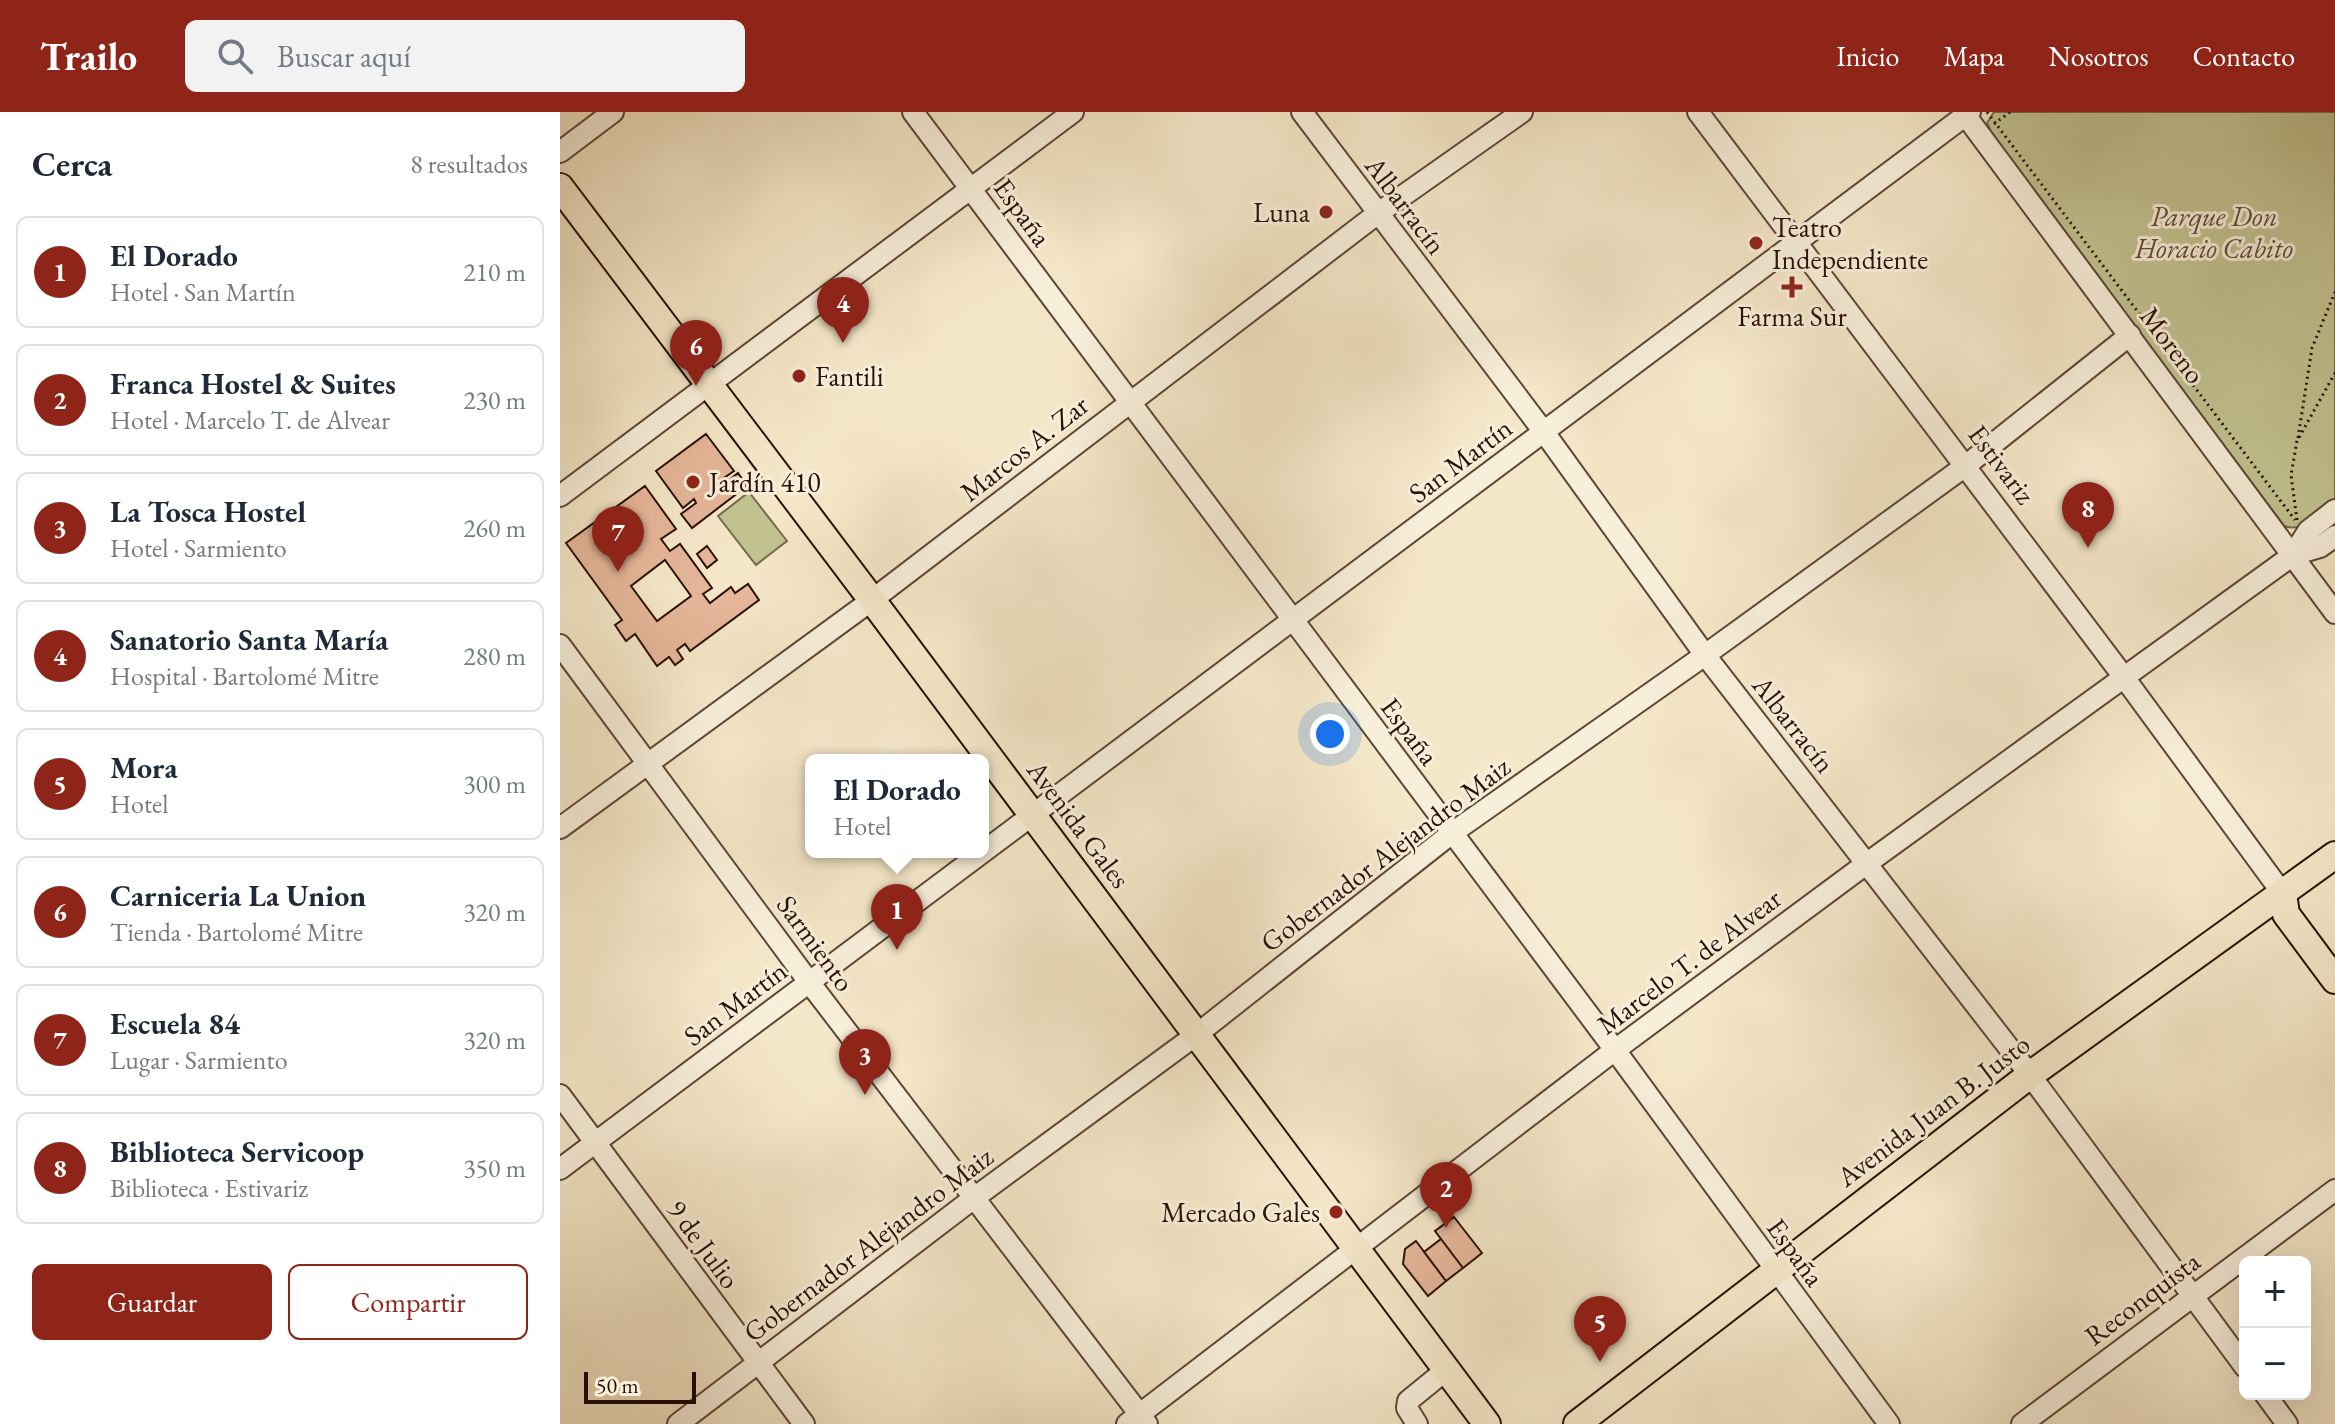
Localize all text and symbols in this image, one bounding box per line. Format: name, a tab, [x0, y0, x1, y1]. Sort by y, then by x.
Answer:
search box	[185, 20, 745, 92]
text: Trailo	[40, 32, 137, 81]
icon: search	[213, 34, 257, 78]
text: Buscar aquí	[277, 37, 411, 76]
text: Inicio	[1836, 38, 1899, 74]
text: Mapa	[1943, 38, 2004, 74]
text: Nosotros	[2048, 38, 2148, 74]
text: Contacto	[2192, 38, 2295, 74]
text: Cerca	[32, 142, 112, 186]
text: 8 resultados	[410, 147, 528, 181]
street label: Albarracín	[1357, 148, 1455, 262]
street label: España	[986, 171, 1060, 254]
place label: Luna	[1253, 194, 1311, 230]
park label: Parque Don Horacio Cabito	[2134, 198, 2293, 266]
marker: Luna	[1317, 203, 1335, 221]
place label: Teatro Independiente	[1772, 209, 1928, 277]
marker: Teatro Independiente	[1747, 234, 1765, 252]
text: El Dorado	[110, 236, 238, 275]
text: 1	[53, 255, 67, 289]
text: 210 m	[463, 255, 526, 289]
text: Hotel · San Martín	[110, 275, 296, 309]
pin: 4	[817, 277, 869, 343]
marker: Farma Sur	[1783, 278, 1801, 296]
place label: Farma Sur	[1737, 298, 1847, 334]
street label: Moreno	[2132, 299, 2214, 391]
pin: 6	[670, 320, 722, 386]
place label: Fantili	[815, 358, 884, 394]
text: Franca Hostel & Suites	[110, 364, 396, 403]
marker: Fantili	[790, 367, 808, 385]
text: 2	[53, 383, 67, 417]
text: 230 m	[463, 383, 526, 417]
street label: Marcos A. Zar	[952, 386, 1096, 509]
text: Hotel · Marcelo T. de Alvear	[110, 403, 390, 437]
street label: San Martín	[1401, 409, 1519, 511]
street label: Estivariz	[1960, 417, 2044, 511]
place label: Jardín 410	[707, 464, 821, 500]
marker: Jardín 410	[684, 473, 702, 491]
pin: 8	[2062, 482, 2114, 548]
text: La Tosca Hostel	[110, 492, 306, 531]
pin: 7	[592, 506, 644, 572]
text: 3	[53, 511, 67, 545]
text: 260 m	[463, 511, 526, 545]
text: Hotel · Sarmiento	[110, 531, 287, 565]
text: Sanatorio Santa María	[110, 620, 388, 659]
text: 4	[53, 639, 67, 673]
text: 280 m	[463, 639, 526, 673]
text: Hospital · Bartolomé Mitre	[110, 659, 379, 693]
street label: Albarracín	[1744, 667, 1843, 780]
street label: España	[1373, 690, 1448, 773]
your location	[1310, 714, 1350, 754]
text: Mora	[110, 748, 178, 787]
street label: Gobernador Alejandro Maiz	[1253, 748, 1517, 960]
street label: Avenida Gales	[1019, 752, 1139, 895]
popup	[805, 754, 989, 858]
text: 5	[53, 767, 67, 801]
text: 300 m	[463, 767, 526, 801]
text: El Dorado	[833, 770, 961, 809]
text: Hotel	[110, 787, 168, 821]
text: Hotel	[833, 809, 892, 843]
text: Carniceria La Union	[110, 876, 366, 915]
street label: Marcelo T. de Alvear	[1590, 880, 1789, 1042]
pin: 1	[871, 884, 923, 950]
street label: Sarmiento	[769, 888, 863, 998]
text: 6	[53, 895, 67, 929]
text: 320 m	[463, 895, 526, 929]
text: Tienda · Bartolomé Mitre	[110, 915, 363, 949]
street label: San Martín	[676, 952, 794, 1054]
text: Escuela 84	[110, 1004, 240, 1043]
text: 7	[53, 1023, 67, 1057]
text: 320 m	[463, 1023, 526, 1057]
street label: Avenida Juan B. Justo	[1828, 1026, 2037, 1195]
pin: 3	[839, 1029, 891, 1095]
text: Lugar · Sarmiento	[110, 1043, 288, 1077]
text: Biblioteca Servicoop	[110, 1132, 364, 1171]
street label: Gobernador Alejandro Maiz	[736, 1138, 1000, 1350]
text: 8	[53, 1151, 67, 1185]
text: 350 m	[463, 1151, 526, 1185]
pin: 2	[1420, 1162, 1472, 1228]
text: Biblioteca · Estivariz	[110, 1171, 308, 1205]
street label: 9 de Julio	[660, 1192, 748, 1296]
place label: Mercado Gales	[1161, 1194, 1320, 1230]
marker: Mercado Gales	[1327, 1203, 1345, 1221]
street label: España	[1759, 1211, 1833, 1294]
street label: Reconquista	[2077, 1242, 2208, 1353]
map controls	[2239, 1256, 2311, 1400]
button: +	[2239, 1256, 2311, 1328]
button: Guardar	[32, 1264, 272, 1340]
button: Compartir	[288, 1264, 528, 1340]
pin: 5	[1574, 1296, 1626, 1362]
button: −	[2239, 1328, 2311, 1400]
scale bar	[584, 1368, 696, 1404]
text: 50 m	[596, 1371, 639, 1400]

